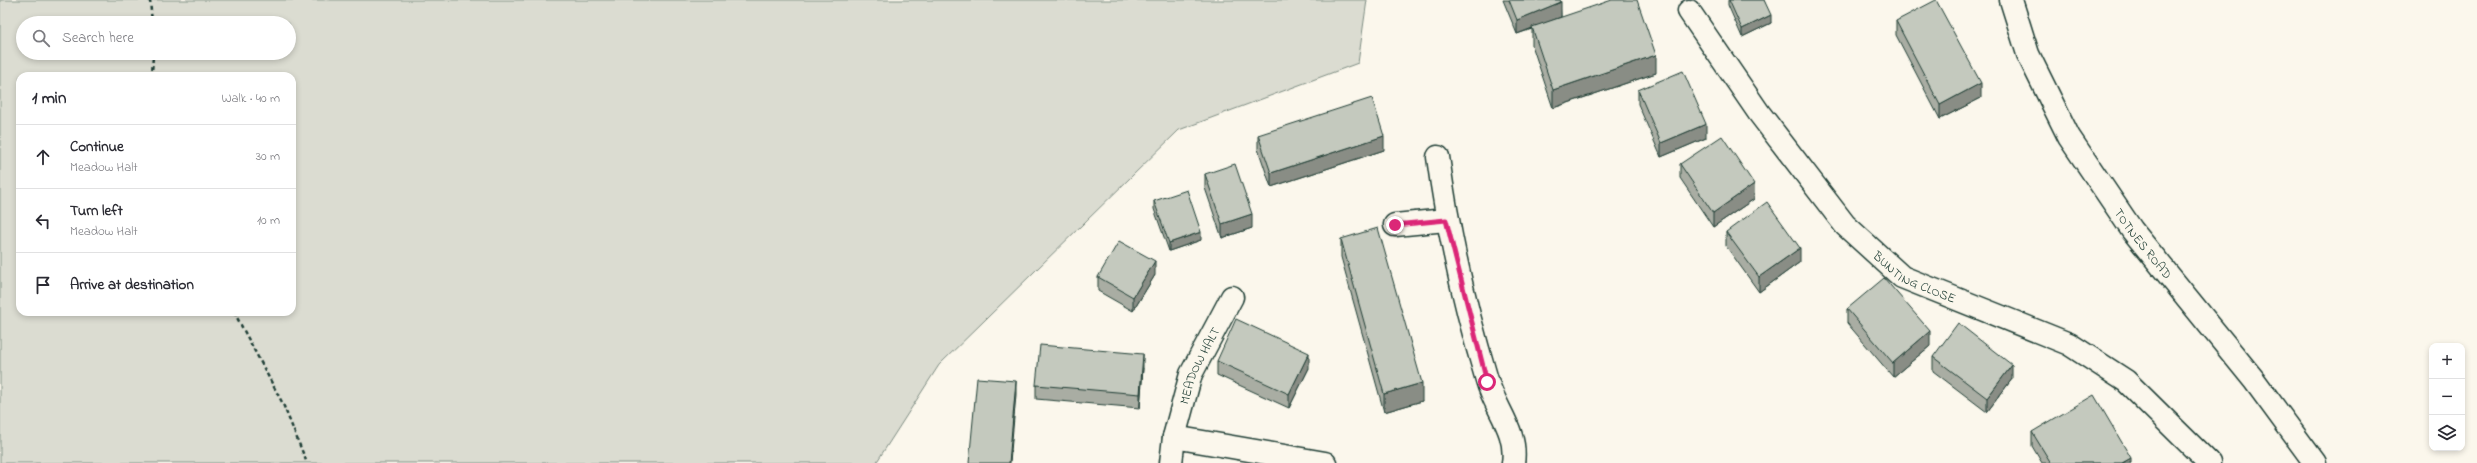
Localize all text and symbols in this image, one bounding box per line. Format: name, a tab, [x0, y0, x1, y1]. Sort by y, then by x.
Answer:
search box	[16, 16, 296, 60]
icon: search	[30, 27, 52, 49]
text: Search here	[62, 27, 134, 49]
text: 1 min	[32, 86, 66, 111]
text: Walk · 40 m	[221, 89, 280, 108]
text: Continue	[70, 136, 124, 158]
icon: ahead	[32, 146, 54, 168]
text: 30 m	[256, 147, 280, 166]
text: Meadow Halt	[70, 158, 138, 177]
text: Turn left	[70, 200, 123, 222]
street label: TOTNES ROAD	[2109, 205, 2176, 284]
icon: left	[32, 210, 54, 232]
text: 10 m	[257, 211, 280, 230]
route end	[1386, 216, 1404, 234]
text: Meadow Halt	[70, 222, 138, 241]
street label: BUNTING CLOSE	[1867, 246, 1958, 309]
icon: arrive	[32, 274, 54, 296]
text: Arrive at destination	[70, 274, 194, 296]
street label: MEADOW HALT	[1175, 324, 1226, 407]
map controls	[2429, 343, 2465, 451]
button: +	[2429, 343, 2465, 379]
route start	[1478, 373, 1496, 391]
button: −	[2429, 379, 2465, 415]
button: layers	[2429, 415, 2465, 451]

